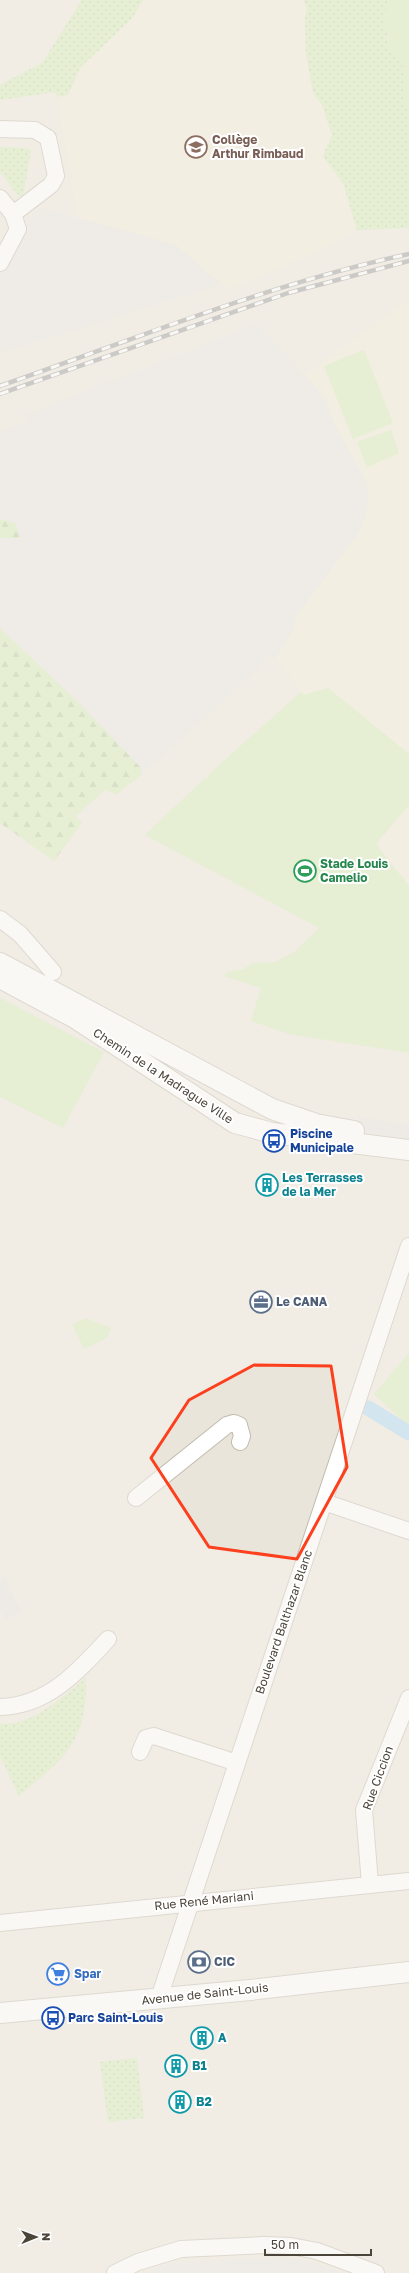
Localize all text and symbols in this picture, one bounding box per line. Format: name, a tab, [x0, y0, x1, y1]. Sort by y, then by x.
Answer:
place label: Collège Arthur Rimbaud	[212, 132, 303, 161]
school or university icon: Collège Arthur Rimbaud	[183, 134, 209, 160]
place label: Stade Louis Camelio	[320, 856, 389, 885]
sports icon: Stade Louis Camelio	[292, 858, 318, 884]
street label: Chemin de la Madrague Ville	[90, 1025, 236, 1127]
place label: Piscine Municipale	[290, 1126, 354, 1155]
bus stop icon: Piscine Municipale	[261, 1128, 287, 1154]
place label: Les Terrasses de la Mer	[282, 1170, 363, 1199]
building icon: Les Terrasses de la Mer	[254, 1172, 280, 1198]
office icon: Le CANA	[248, 1289, 274, 1315]
place label: Le CANA	[276, 1294, 328, 1309]
street label: Boulevard Balthazar Blanc	[252, 1547, 315, 1696]
street label: Rue Ciccion	[359, 1744, 396, 1812]
street label: Rue René Mariani	[154, 1888, 254, 1913]
bank icon: CIC	[186, 1949, 212, 1975]
place label: CIC	[214, 1954, 236, 1969]
supermarket icon: Spar	[45, 1961, 71, 1987]
place label: Spar	[74, 1966, 101, 1981]
street label: Avenue de Saint-Louis	[141, 1979, 269, 2008]
bus stop icon: Parc Saint-Louis	[40, 2005, 66, 2031]
place label: Parc Saint-Louis	[68, 2010, 163, 2025]
building icon: A	[189, 2025, 215, 2051]
place label: A	[218, 2030, 227, 2045]
building icon: B1	[163, 2053, 189, 2079]
place label: B1	[192, 2058, 207, 2073]
building icon: B2	[167, 2089, 193, 2115]
place label: B2	[196, 2094, 212, 2109]
north arrow	[16, 2217, 56, 2257]
scale bar	[265, 2231, 371, 2257]
text: N	[40, 2233, 53, 2241]
text: 50 m	[271, 2237, 299, 2252]

